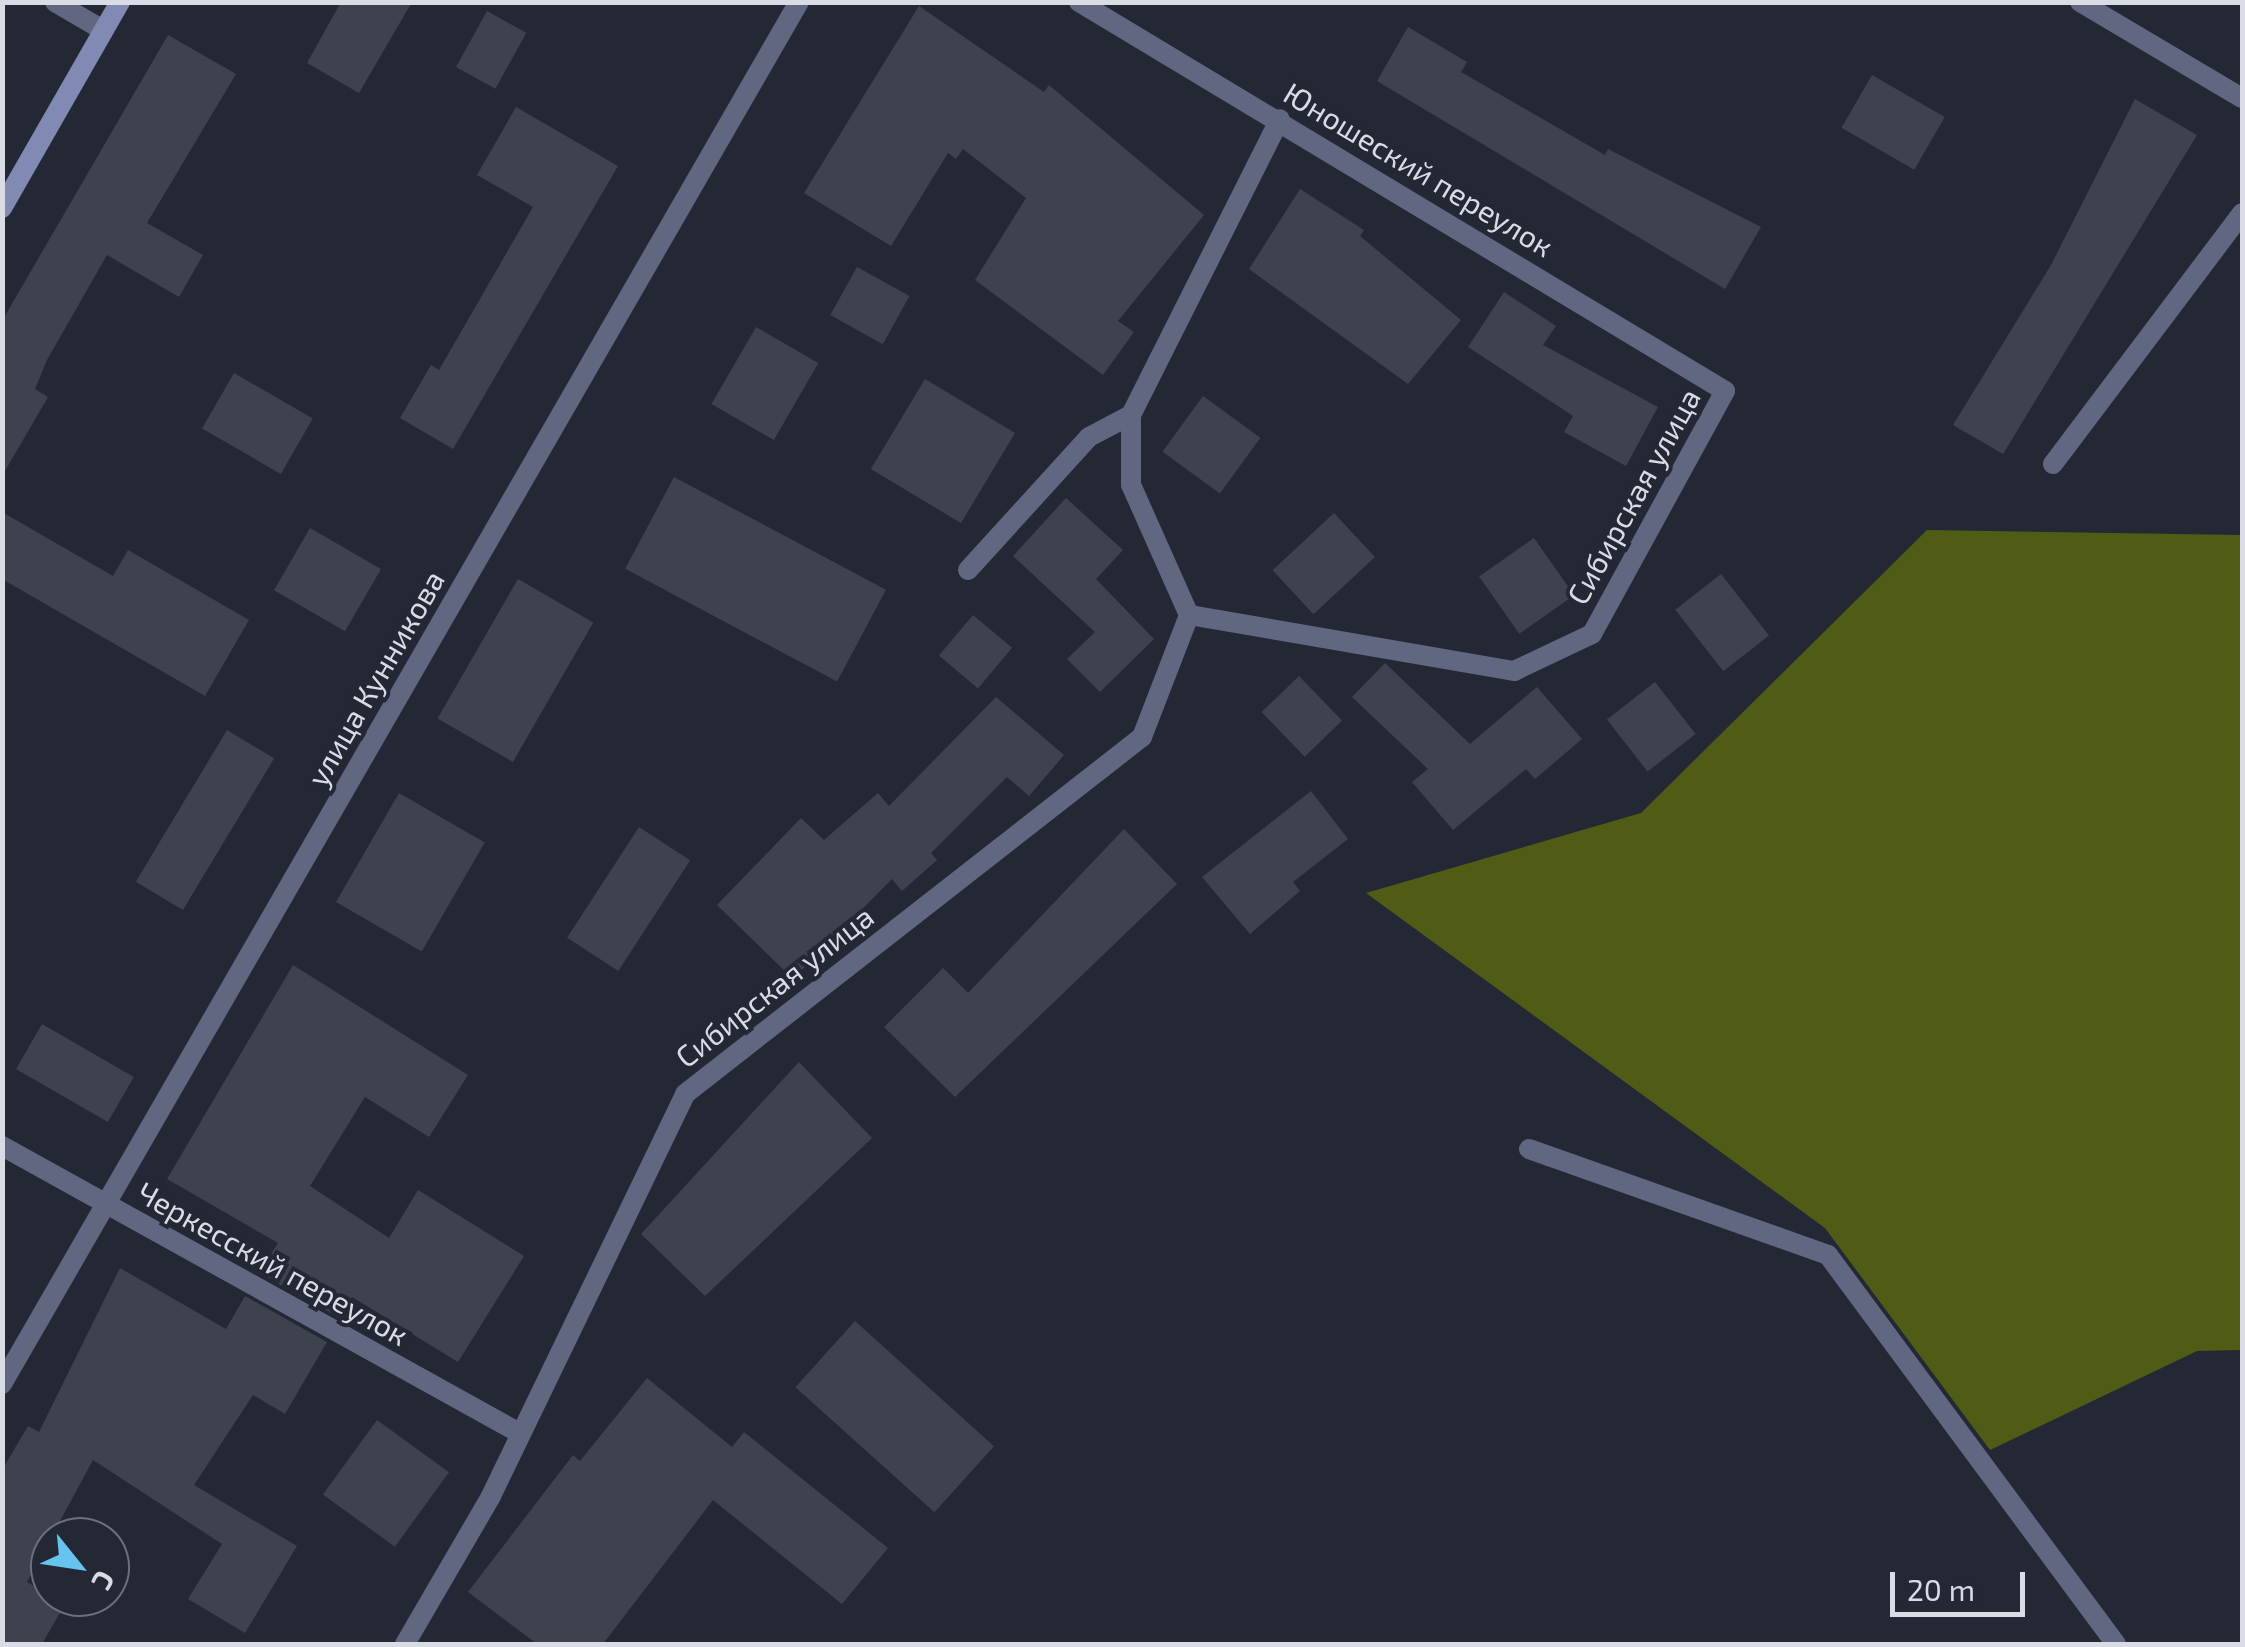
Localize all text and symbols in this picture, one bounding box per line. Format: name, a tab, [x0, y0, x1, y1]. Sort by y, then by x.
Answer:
street label: Юношеский переулок	[1278, 74, 1560, 264]
street label: Сибирская улица	[1559, 382, 1707, 610]
street label: улица Кунникова	[299, 564, 451, 792]
street label: Сибирская улица	[668, 898, 880, 1074]
street label: Черкесский переулок	[131, 1174, 415, 1352]
north arrow	[30, 1517, 130, 1617]
scale bar	[1895, 1552, 2030, 1614]
text: С	[85, 1565, 123, 1597]
text: 20 m	[1907, 1571, 1975, 1607]

